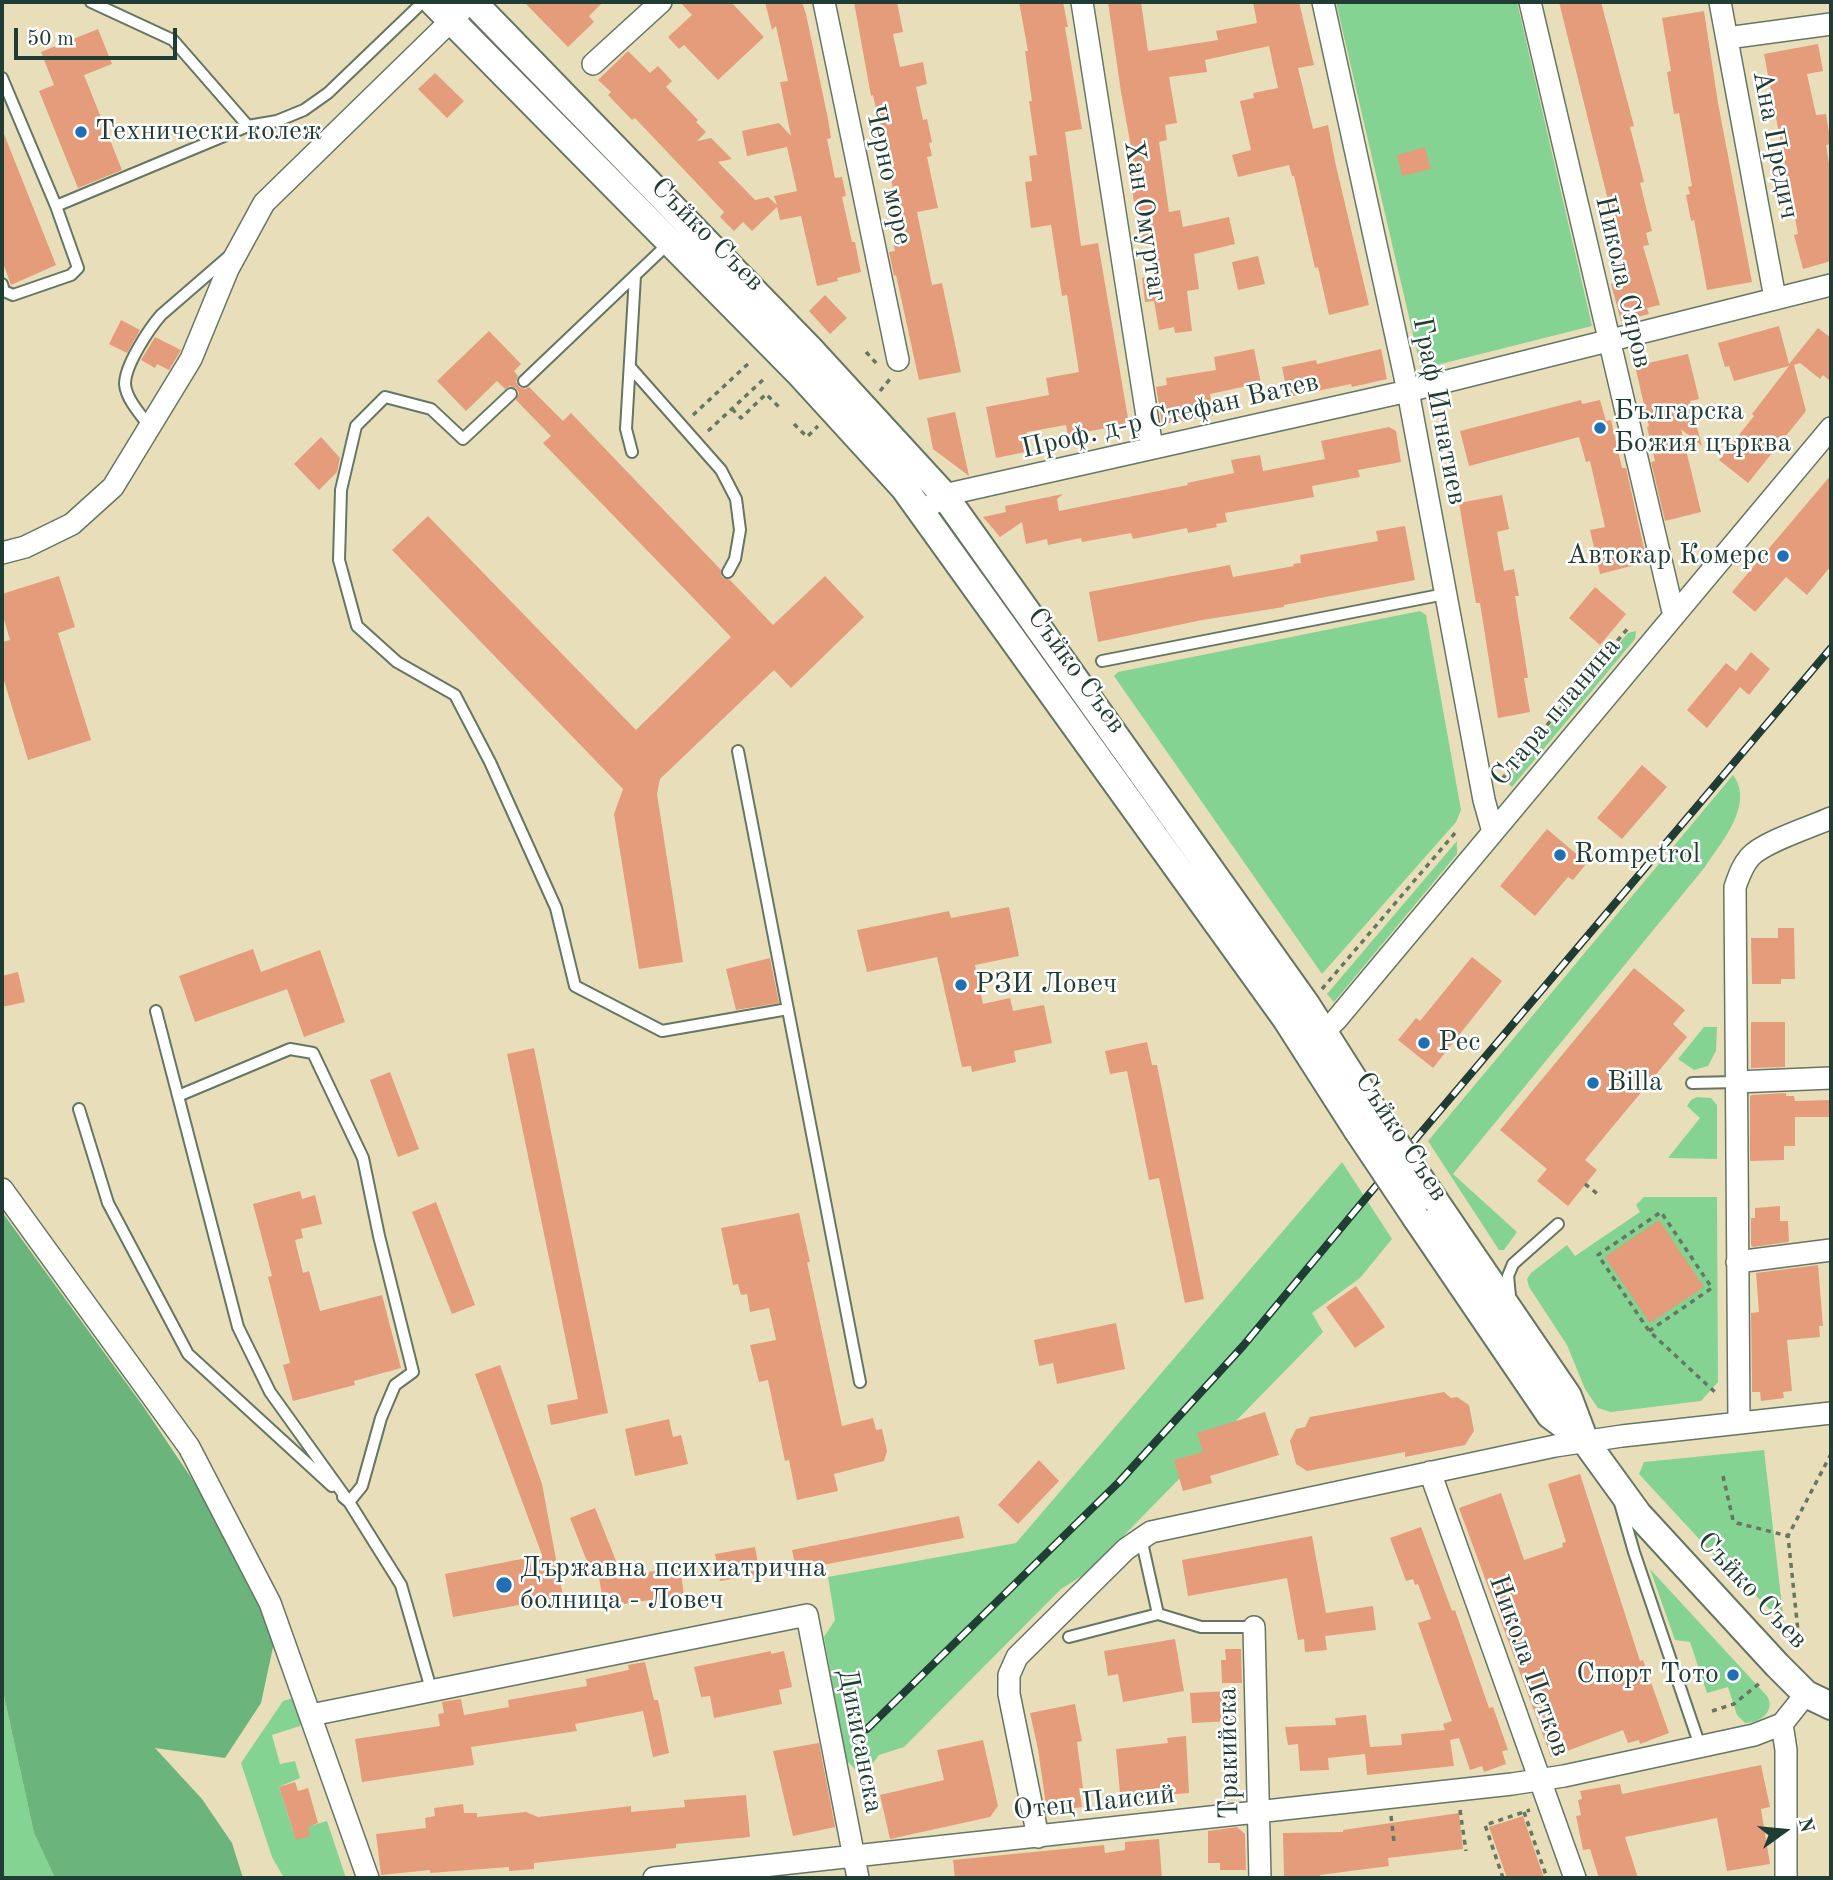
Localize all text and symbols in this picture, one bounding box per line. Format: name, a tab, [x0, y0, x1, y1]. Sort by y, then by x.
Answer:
scale bar	[18, 14, 180, 58]
text: 50 m	[27, 29, 74, 50]
street label: Ана Предич	[1744, 68, 1806, 222]
street label: Черно море	[857, 102, 919, 248]
place label: Технически колеж	[95, 115, 322, 149]
marker: Технически колеж	[73, 124, 89, 140]
street label: Хан Омуртаг	[1116, 138, 1174, 304]
street label: Съйко Съев	[643, 171, 771, 299]
street label: Никола Сяров	[1587, 192, 1659, 372]
street label: Граф Игнатиев	[1404, 314, 1474, 508]
street label: Проф. д-р Стефан Ватев	[1018, 365, 1322, 467]
place label: Българска Божия църква	[1614, 395, 1791, 461]
marker: Българска Божия църква	[1592, 420, 1608, 436]
place label: Автокар Комерс	[1567, 539, 1769, 573]
marker: Автокар Комерс	[1775, 548, 1791, 564]
street label: Съйко Съев	[1019, 602, 1133, 740]
street label: Стара планина	[1484, 630, 1628, 794]
place label: Rompetrol	[1574, 838, 1700, 872]
marker: Rompetrol	[1552, 847, 1568, 863]
place label: РЗИ Ловеч	[975, 968, 1117, 1002]
marker: РЗИ Ловеч	[953, 977, 969, 993]
place label: Рес	[1438, 1026, 1481, 1060]
marker: Рес	[1416, 1035, 1432, 1051]
street label: Съйко Съев	[1347, 1066, 1455, 1208]
place label: Billa	[1607, 1066, 1663, 1100]
marker: Billa	[1585, 1075, 1601, 1091]
street label: Съйко Съев	[1689, 1526, 1815, 1656]
place label: Държавна психиатрична болница - Ловеч	[520, 1552, 827, 1618]
street label: Никола Петков	[1481, 1571, 1577, 1761]
marker: Държавна психиатрична болница - Ловеч	[494, 1575, 514, 1595]
place label: Спорт Тото	[1576, 1658, 1719, 1692]
street label: Дикисанска	[830, 1666, 890, 1816]
marker: Спорт Тото	[1725, 1667, 1741, 1683]
street label: Тракийска	[1211, 1686, 1247, 1820]
street label: Отец Паисий	[1012, 1778, 1176, 1828]
north arrow	[1749, 1796, 1819, 1866]
text: N	[1794, 1816, 1816, 1835]

